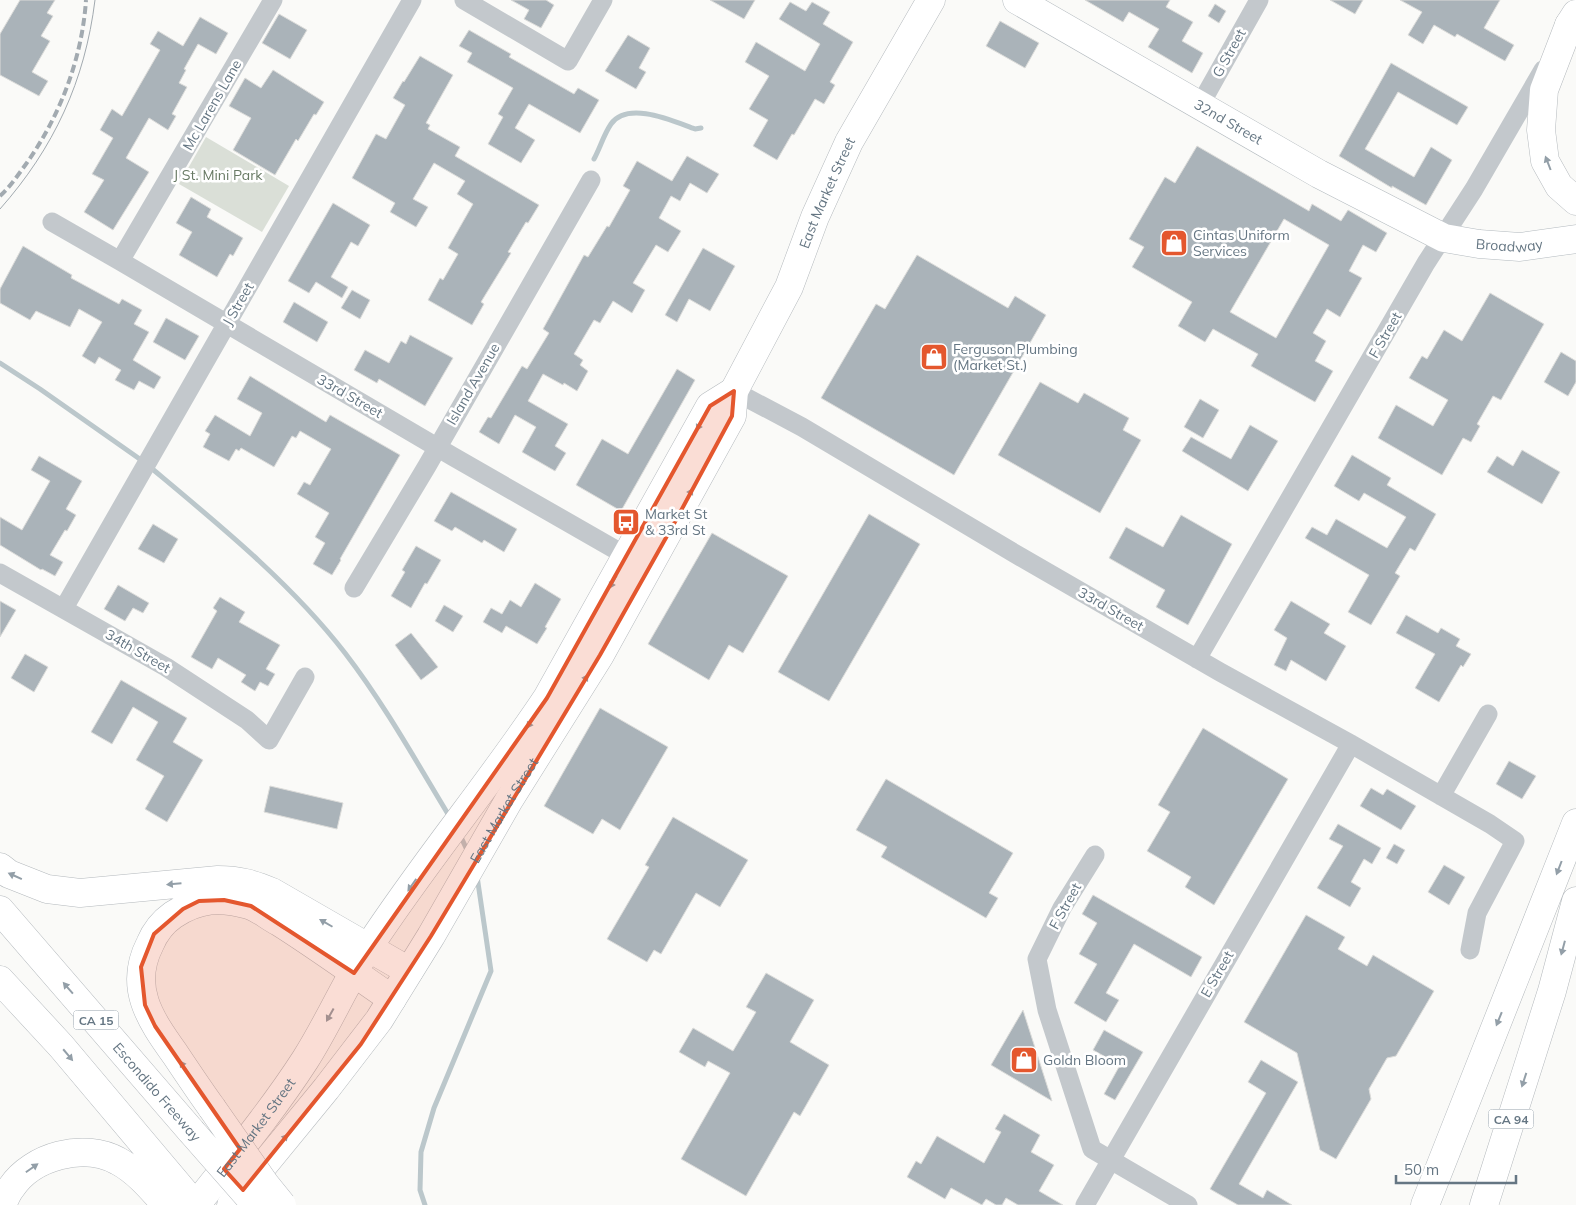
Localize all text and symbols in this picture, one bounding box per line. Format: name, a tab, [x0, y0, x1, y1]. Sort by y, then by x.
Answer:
street label: G Street	[1208, 26, 1250, 80]
street label: Mc Larens Lane	[179, 56, 245, 154]
street label: 32nd Street	[1191, 95, 1266, 149]
street label: East Market Street	[795, 134, 859, 251]
one-way arrow	[1544, 155, 1551, 170]
park label: J St. Mini Park	[174, 166, 263, 184]
place label: Cintas Uniform Services	[1193, 226, 1290, 260]
shop icon: Cintas Uniform Services	[1159, 228, 1189, 258]
street label: Broadway	[1475, 235, 1545, 257]
street label: J Street	[218, 279, 258, 329]
street label: F Street	[1365, 309, 1405, 361]
street label: Island Avenue	[442, 340, 504, 428]
place label: Ferguson Plumbing (Market St.)	[953, 340, 1078, 374]
shop icon: Ferguson Plumbing (Market St.)	[919, 342, 949, 372]
street label: 33rd Street	[314, 370, 386, 422]
one-way arrow	[696, 417, 704, 431]
one-way arrow	[685, 488, 693, 502]
place label: Market St & 33rd St	[645, 505, 707, 539]
bus stop icon: Market St & 33rd St	[611, 507, 641, 537]
one-way arrow	[609, 574, 617, 589]
street label: 33rd Street	[1075, 583, 1147, 635]
street label: 34th Street	[102, 625, 174, 677]
one-way arrow	[579, 674, 589, 687]
one-way arrow	[526, 715, 536, 729]
street label: East Market Street	[466, 754, 542, 866]
one-way arrow	[1555, 861, 1563, 876]
one-way arrow	[8, 872, 22, 880]
one-way arrow	[407, 878, 417, 892]
one-way arrow	[166, 880, 182, 888]
street label: F Street	[1045, 880, 1085, 932]
one-way arrow	[320, 919, 333, 928]
one-way arrow	[1559, 940, 1567, 955]
street label: E Street	[1197, 948, 1237, 1000]
one-way arrow	[62, 982, 73, 995]
one-way arrow	[326, 1008, 334, 1023]
road number: CA 15	[74, 1010, 118, 1030]
one-way arrow	[1494, 1012, 1502, 1026]
street label: Escondido Freeway	[109, 1039, 205, 1146]
shop icon: Goldn Bloom	[1009, 1045, 1039, 1075]
one-way arrow	[62, 1048, 74, 1060]
place label: Goldn Bloom	[1043, 1051, 1126, 1069]
one-way arrow	[179, 1061, 189, 1074]
one-way arrow	[1519, 1073, 1527, 1088]
street label: East Market Street	[213, 1075, 299, 1181]
road number: CA 94	[1488, 1110, 1534, 1128]
one-way arrow	[278, 1134, 289, 1147]
scale bar	[1396, 1152, 1516, 1184]
text: 50 m	[1404, 1160, 1439, 1179]
one-way arrow	[25, 1163, 39, 1173]

